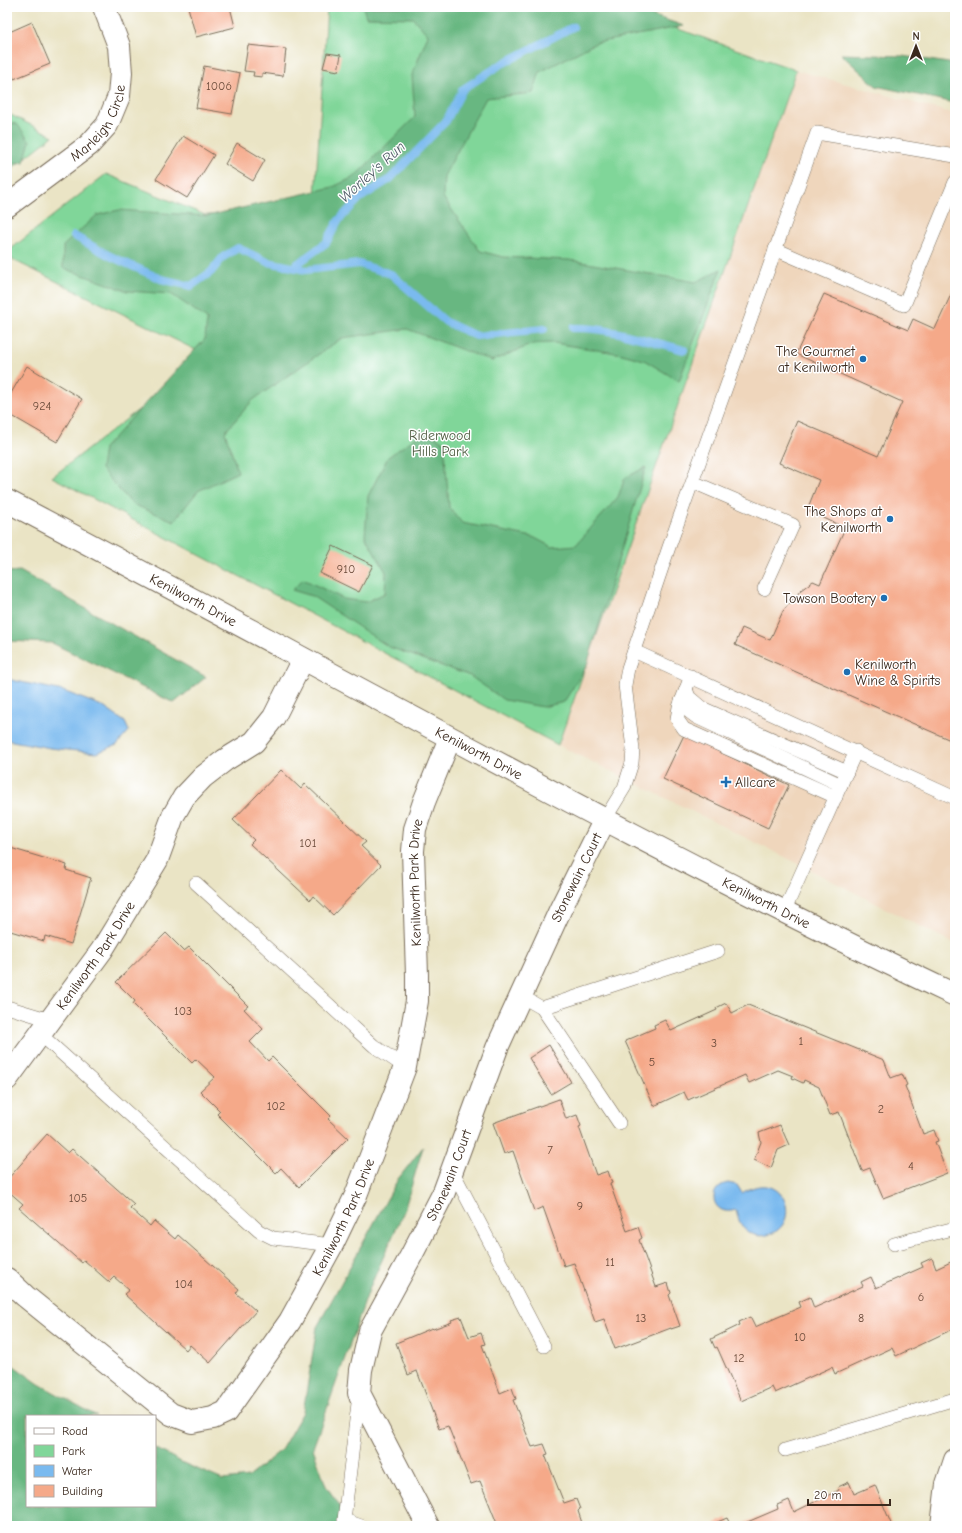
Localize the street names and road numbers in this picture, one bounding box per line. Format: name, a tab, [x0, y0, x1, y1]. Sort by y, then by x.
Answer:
street label: Marleigh Circle	[66, 84, 128, 165]
street label: Kenilworth Drive	[147, 570, 240, 630]
street label: Kenilworth Drive	[432, 723, 525, 783]
street label: Kenilworth Park Drive	[404, 816, 426, 947]
street label: Stonewain Court	[547, 829, 606, 925]
street label: Kenilworth Drive	[719, 873, 813, 932]
street label: Kenilworth Park Drive	[52, 898, 138, 1013]
street label: Stonewain Court	[422, 1126, 475, 1223]
street label: Kenilworth Park Drive	[308, 1156, 378, 1279]

